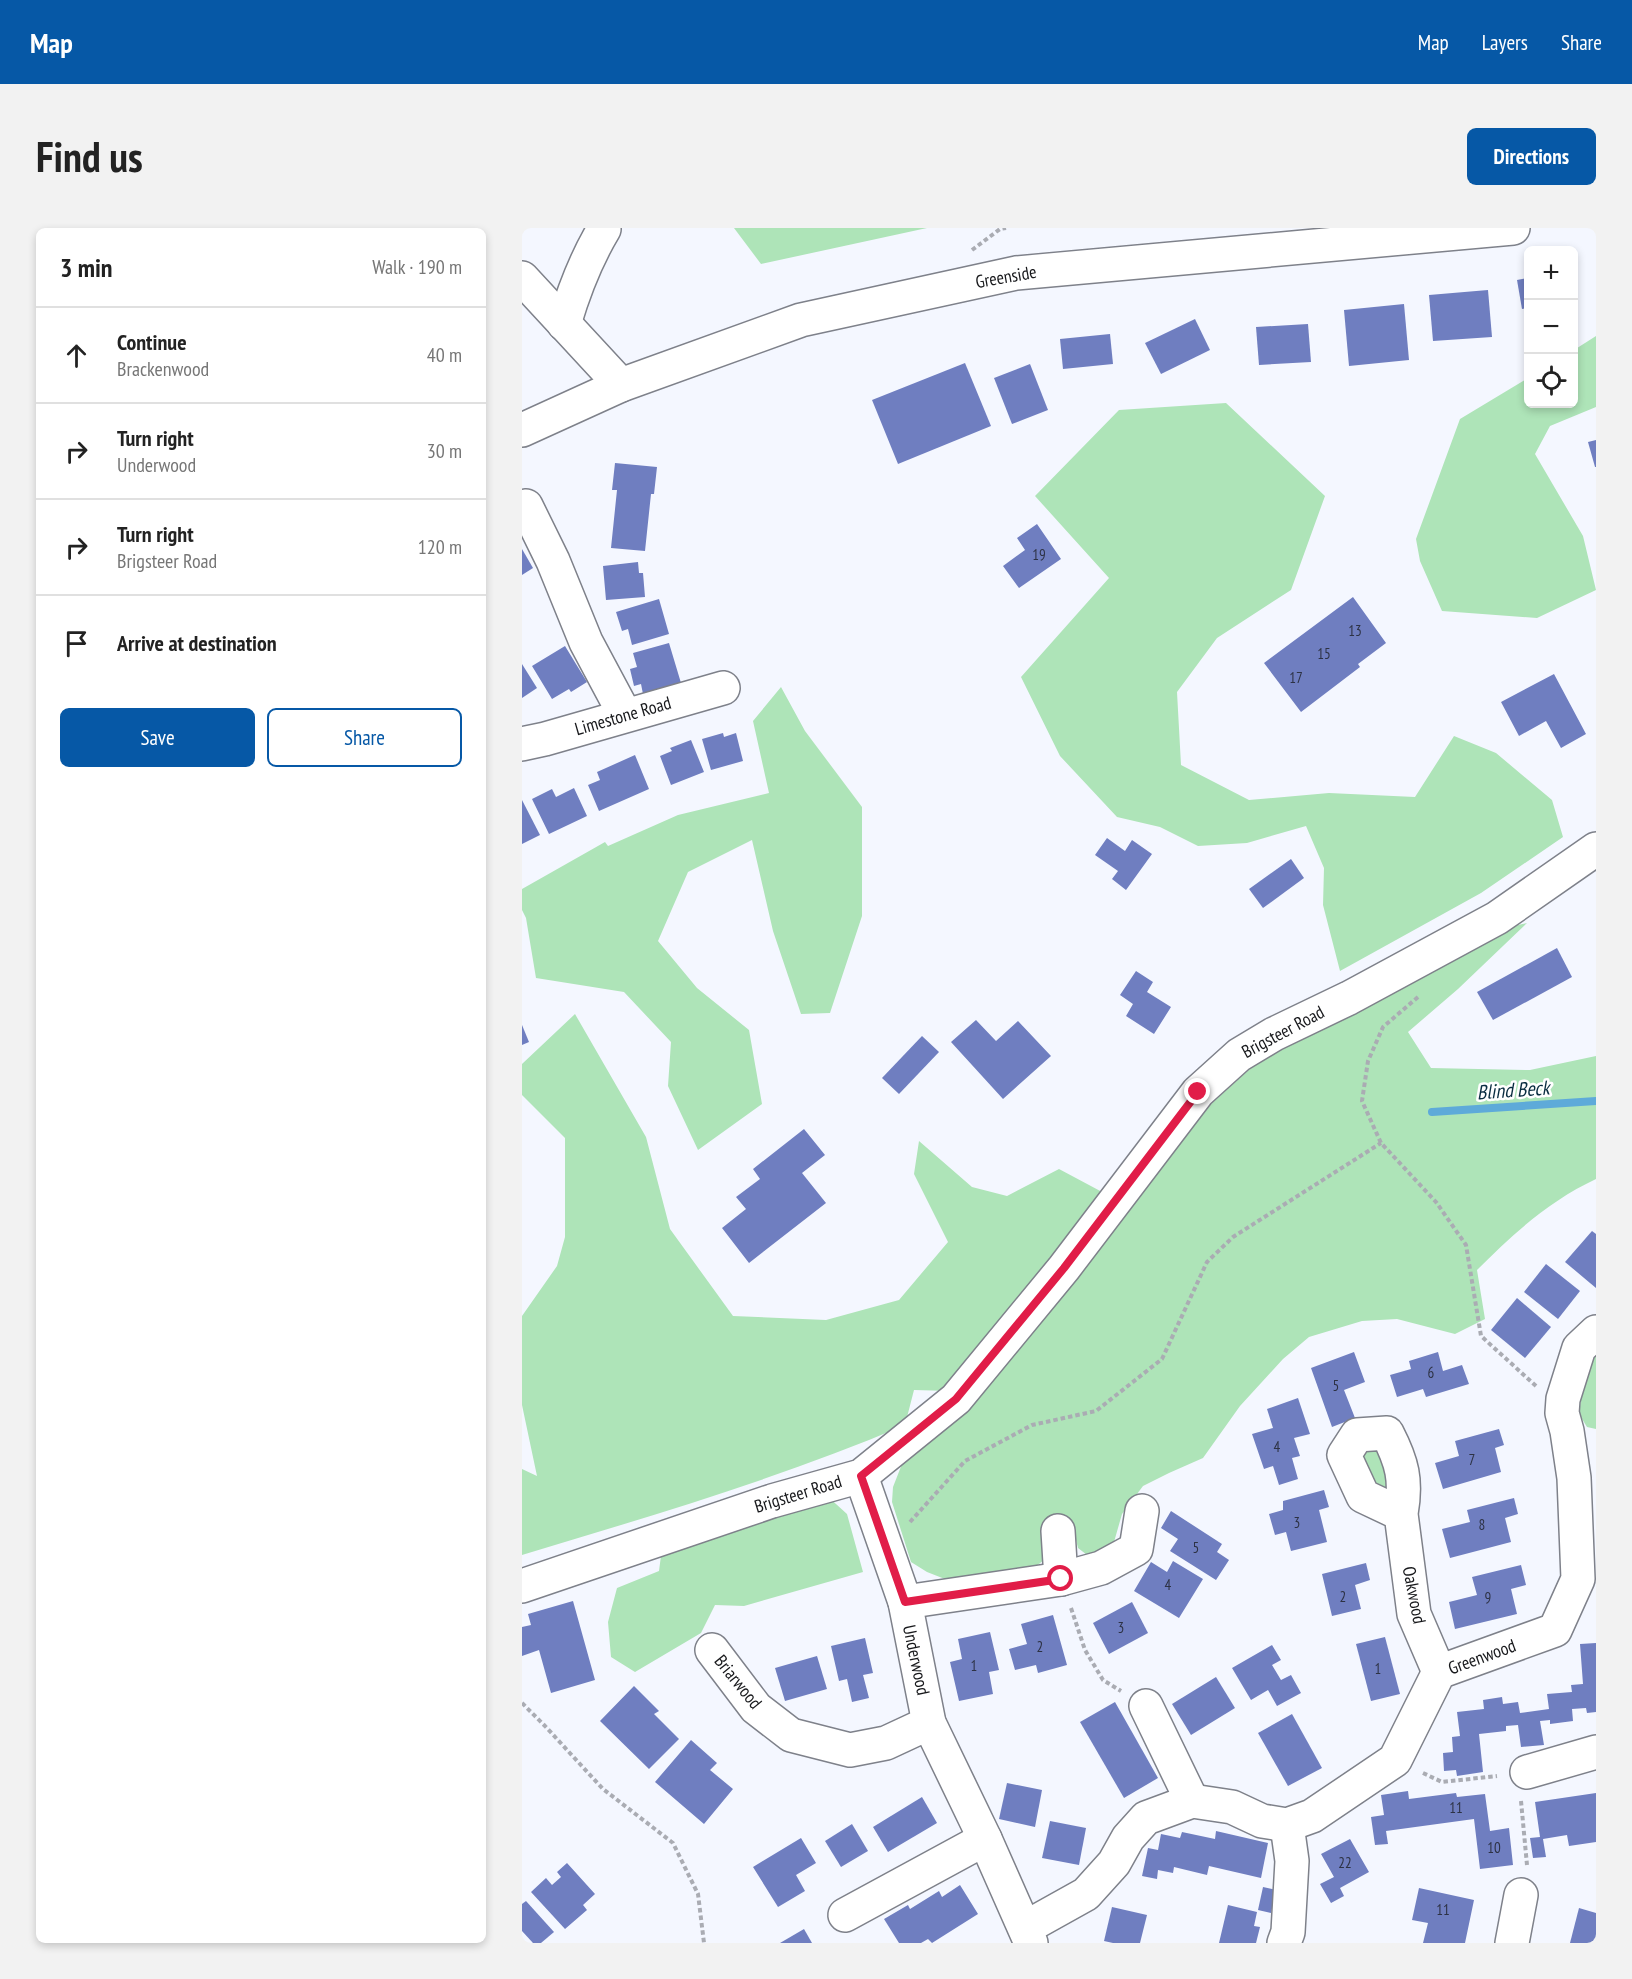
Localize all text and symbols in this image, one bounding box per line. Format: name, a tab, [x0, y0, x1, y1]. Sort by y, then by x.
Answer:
text: Map	[30, 24, 73, 61]
text: Map	[1418, 29, 1449, 56]
text: Layers	[1482, 29, 1528, 56]
text: Share	[1561, 29, 1602, 56]
button: Directions	[1467, 128, 1596, 185]
text: Find us	[36, 129, 143, 184]
map controls	[1524, 246, 1578, 408]
button: +	[1524, 246, 1578, 300]
text: 3 min	[60, 251, 113, 284]
text: Walk · 190 m	[372, 254, 462, 280]
street label: Greenside	[974, 260, 1038, 293]
button: −	[1524, 300, 1578, 354]
text: Continue	[117, 328, 187, 356]
icon: ahead	[60, 339, 93, 372]
text: 40 m	[427, 342, 462, 368]
button: locate	[1524, 354, 1578, 408]
text: Brackenwood	[117, 356, 209, 382]
text: Turn right	[117, 424, 194, 452]
icon: right	[60, 435, 93, 468]
text: 30 m	[427, 438, 462, 464]
text: Underwood	[117, 452, 196, 478]
text: Turn right	[117, 520, 194, 548]
icon: right	[60, 531, 93, 564]
text: 120 m	[418, 534, 462, 560]
house number: 19	[1032, 545, 1046, 564]
text: Brigsteer Road	[117, 548, 217, 574]
house number: 13	[1348, 621, 1362, 640]
icon: arrive	[60, 627, 93, 660]
text: Arrive at destination	[117, 629, 277, 657]
house number: 15	[1317, 644, 1331, 663]
house number: 17	[1289, 668, 1303, 687]
street label: Limestone Road	[572, 691, 674, 740]
button: Save	[60, 708, 255, 767]
button: Share	[267, 708, 462, 767]
street label: Brigsteer Road	[1238, 1000, 1328, 1063]
water label: Blind Beck	[1476, 1074, 1552, 1105]
route end	[1184, 1078, 1210, 1104]
house number: 6	[1428, 1363, 1435, 1382]
house number: 5	[1333, 1376, 1339, 1395]
house number: 4	[1274, 1437, 1281, 1456]
house number: 7	[1469, 1450, 1475, 1469]
street label: Brigsteer Road	[751, 1469, 844, 1518]
house number: 3	[1294, 1513, 1300, 1532]
house number: 8	[1479, 1515, 1485, 1534]
house number: 5	[1193, 1538, 1199, 1557]
street label: Oakwood	[1398, 1564, 1431, 1626]
route start	[1047, 1565, 1073, 1591]
house number: 4	[1165, 1575, 1172, 1594]
house number: 2	[1340, 1587, 1346, 1606]
house number: 9	[1485, 1588, 1491, 1607]
house number: 3	[1118, 1618, 1124, 1637]
street label: Underwood	[898, 1623, 935, 1697]
street label: Greenwood	[1445, 1634, 1519, 1679]
house number: 2	[1037, 1637, 1043, 1656]
street label: Briarwood	[710, 1650, 767, 1714]
house number: 1	[971, 1656, 977, 1675]
house number: 1	[1375, 1659, 1381, 1678]
house number: 11	[1449, 1798, 1463, 1817]
house number: 10	[1487, 1838, 1501, 1857]
house number: 22	[1338, 1853, 1352, 1872]
house number: 11	[1436, 1900, 1450, 1919]

